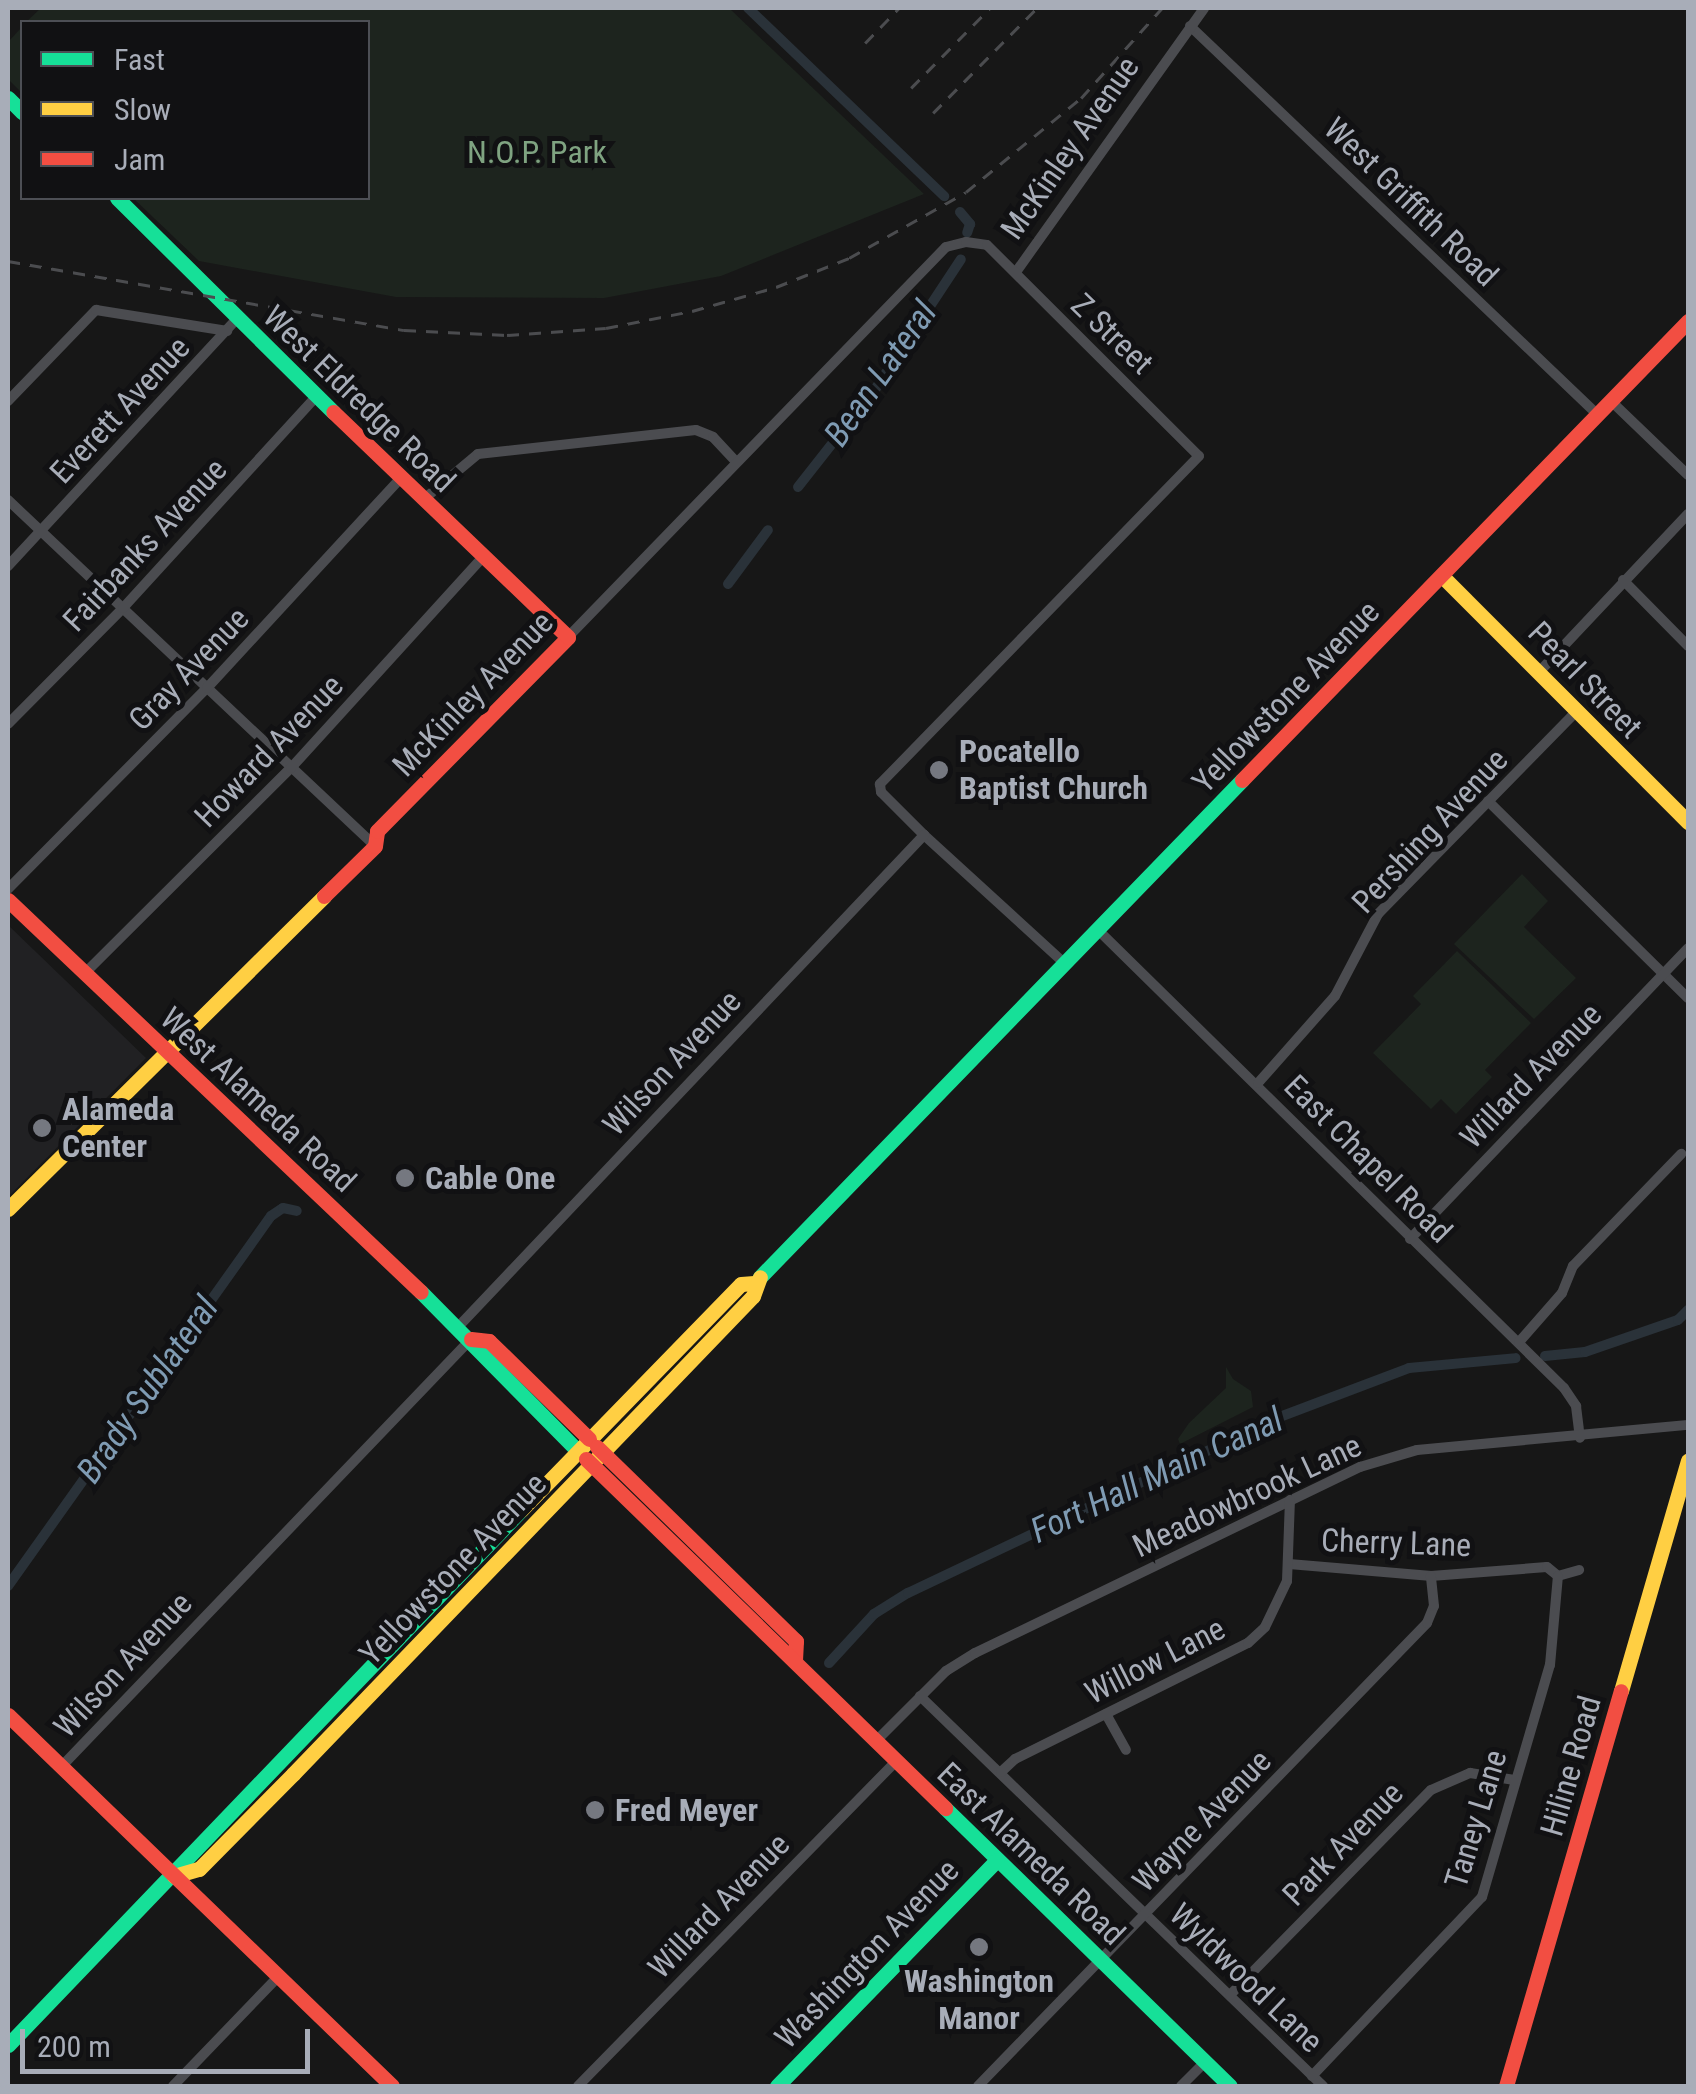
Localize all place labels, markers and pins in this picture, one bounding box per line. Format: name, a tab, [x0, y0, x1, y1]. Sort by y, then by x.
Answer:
place label: Pocatello Baptist Church	[959, 733, 1148, 808]
marker: Pocatello Baptist Church	[928, 759, 950, 781]
place label: Alameda Center	[62, 1091, 174, 1166]
marker: Alameda Center	[31, 1117, 53, 1139]
place label: Cable One	[425, 1159, 555, 1197]
marker: Cable One	[394, 1167, 416, 1189]
place label: Fred Meyer	[615, 1791, 758, 1829]
marker: Fred Meyer	[584, 1799, 606, 1821]
marker: Washington Manor	[968, 1936, 990, 1958]
place label: Washington Manor	[904, 1963, 1054, 2038]

